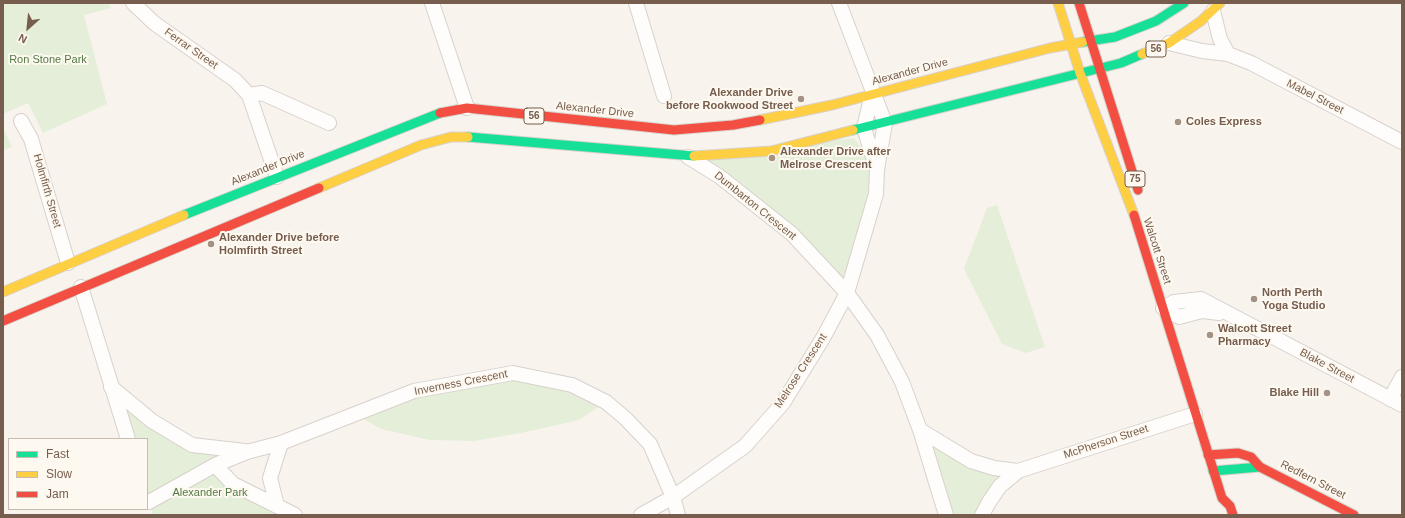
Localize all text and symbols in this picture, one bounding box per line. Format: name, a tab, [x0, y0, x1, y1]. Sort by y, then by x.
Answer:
north arrow	[8, 8, 48, 48]
street label: Ferrar Street	[162, 26, 220, 72]
text: N	[16, 32, 29, 46]
road number: 56	[1146, 41, 1166, 57]
park label: Ron Stone Park	[9, 53, 87, 67]
street label: Alexander Drive	[870, 55, 950, 89]
street label: Mabel Street	[1284, 77, 1346, 117]
place label: Alexander Drive before Rookwood Street	[666, 86, 793, 112]
marker: Alexander Drive before Rookwood Street	[796, 94, 806, 104]
street label: Alexander Drive	[555, 99, 635, 121]
road number: 56	[524, 108, 544, 124]
place label: Coles Express	[1186, 115, 1262, 129]
marker: Coles Express	[1173, 117, 1183, 127]
place label: Alexander Drive after Melrose Crescent	[780, 145, 891, 171]
street label: Alexander Drive	[229, 147, 307, 189]
street label: Holmfirth Street	[30, 152, 64, 230]
marker: Alexander Drive after Melrose Crescent	[767, 153, 777, 163]
street label: Dumbarton Crescent	[711, 169, 799, 243]
road number: 75	[1125, 171, 1145, 187]
street label: Walcott Street	[1140, 216, 1174, 286]
place label: Alexander Drive before Holmfirth Street	[219, 231, 339, 257]
marker: Alexander Drive before Holmfirth Street	[206, 239, 216, 249]
place label: North Perth Yoga Studio	[1262, 286, 1325, 312]
marker: North Perth Yoga Studio	[1249, 294, 1259, 304]
place label: Walcott Street Pharmacy	[1218, 322, 1292, 348]
marker: Walcott Street Pharmacy	[1205, 330, 1215, 340]
street label: Melrose Crescent	[772, 331, 830, 411]
street label: Blake Street	[1297, 346, 1357, 386]
street label: Inverness Crescent	[413, 367, 509, 399]
place label: Blake Hill	[1269, 386, 1319, 400]
marker: Blake Hill	[1322, 388, 1332, 398]
street label: McPherson Street	[1062, 422, 1150, 462]
legend	[8, 438, 148, 510]
text: Fast	[46, 447, 69, 461]
street label: Redfern Street	[1278, 458, 1348, 502]
text: Slow	[46, 467, 72, 481]
park label: Alexander Park	[172, 486, 248, 500]
text: Jam	[46, 487, 69, 501]

